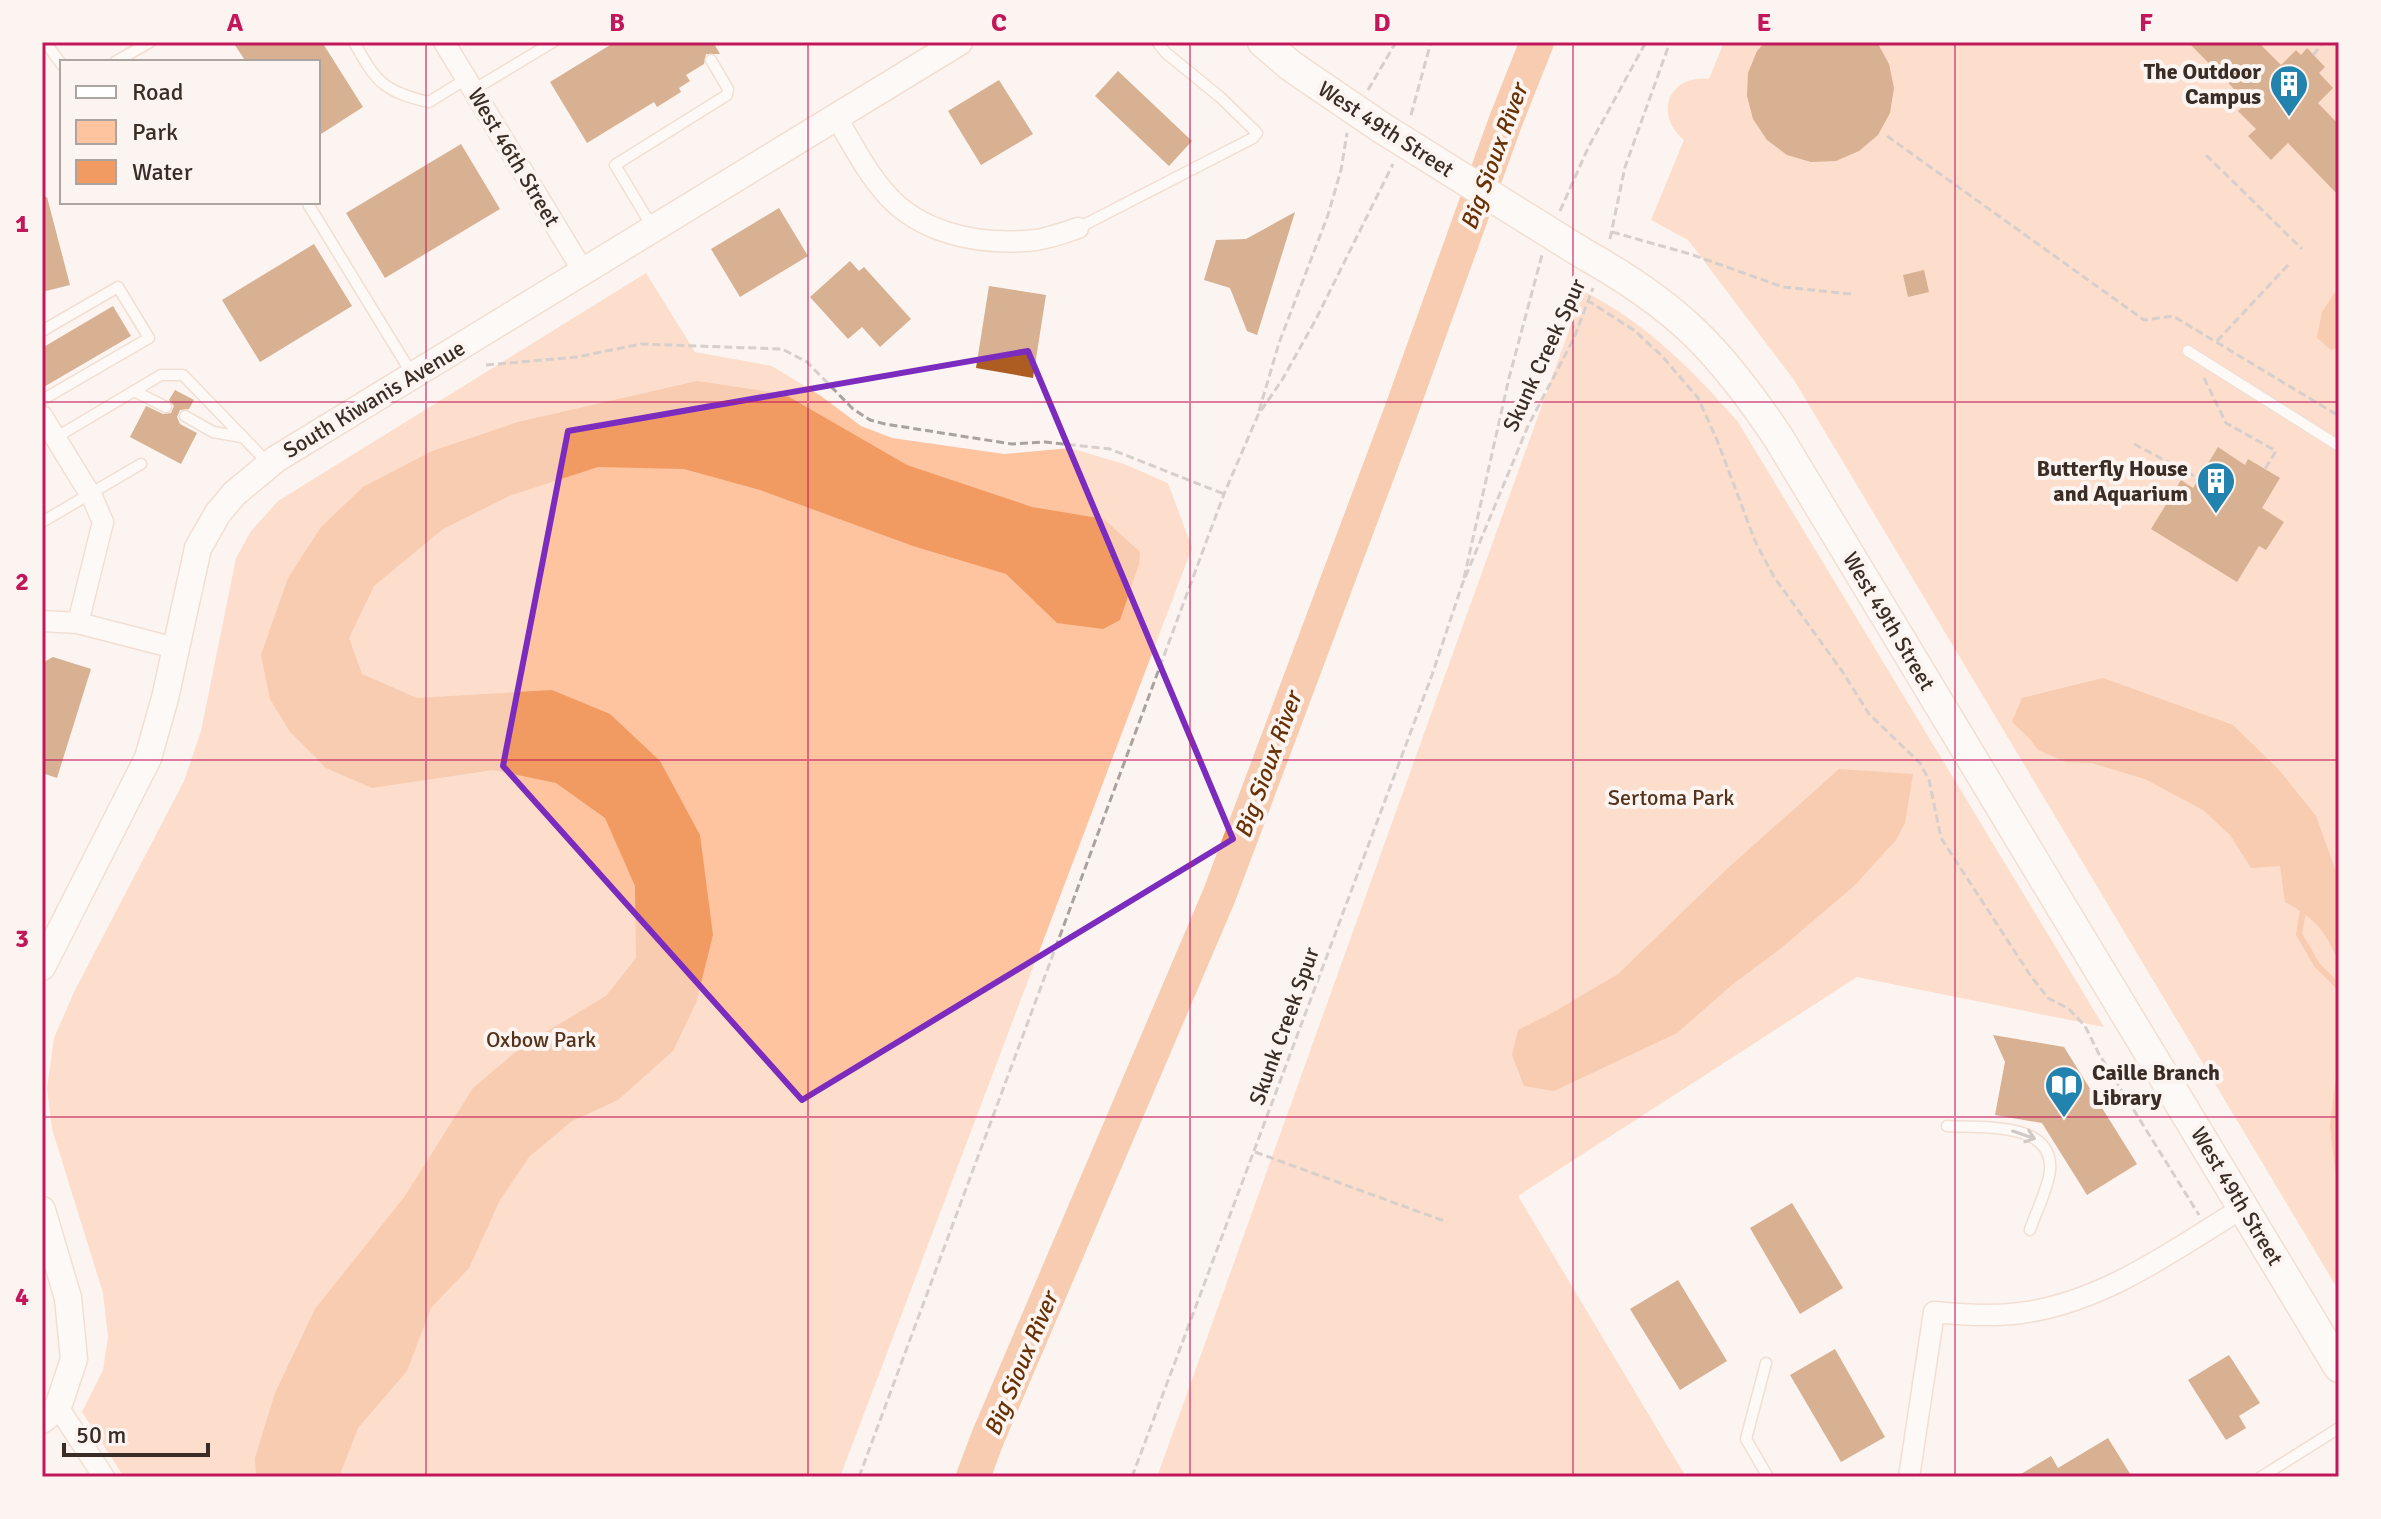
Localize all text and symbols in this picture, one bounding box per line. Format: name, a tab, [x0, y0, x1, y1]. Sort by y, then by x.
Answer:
text: A	[227, 7, 244, 39]
text: B	[609, 7, 625, 39]
text: C	[991, 7, 1007, 39]
text: D	[1373, 7, 1391, 39]
text: E	[1757, 7, 1771, 39]
text: F	[2139, 7, 2153, 39]
place label: The Outdoor Campus	[2144, 58, 2261, 110]
legend	[60, 60, 320, 204]
building icon: The Outdoor Campus	[2268, 63, 2310, 118]
street label: West 49th Street	[1313, 75, 1459, 183]
text: Road	[132, 77, 183, 107]
water label: Big Sioux River	[1454, 77, 1535, 234]
street label: West 46th Street	[462, 83, 566, 231]
text: Park	[132, 117, 178, 147]
text: Water	[132, 157, 193, 187]
text: 1	[15, 208, 29, 240]
street label: Skunk Creek Spur	[1497, 274, 1591, 436]
street label: South Kiwanis Avenue	[278, 334, 470, 464]
place label: Butterfly House and Aquarium	[2036, 455, 2188, 507]
building icon: Butterfly House and Aquarium	[2195, 460, 2237, 515]
street label: West 49th Street	[1837, 547, 1941, 695]
text: 2	[15, 566, 29, 598]
water label: Big Sioux River	[1228, 685, 1309, 842]
park label: Sertoma Park	[1608, 784, 1734, 811]
text: 3	[15, 923, 29, 955]
street label: Skunk Creek Spur	[1243, 944, 1325, 1108]
park label: Oxbow Park	[486, 1026, 596, 1053]
place label: Caille Branch Library	[2092, 1059, 2220, 1111]
library icon: Caille Branch Library	[2043, 1064, 2085, 1119]
street label: West 49th Street	[2185, 1122, 2289, 1270]
one-way arrow	[2011, 1128, 2036, 1143]
text: 4	[15, 1281, 29, 1313]
water label: Big Sioux River	[977, 1285, 1066, 1440]
scale bar	[64, 1407, 208, 1457]
text: 50 m	[76, 1420, 126, 1450]

